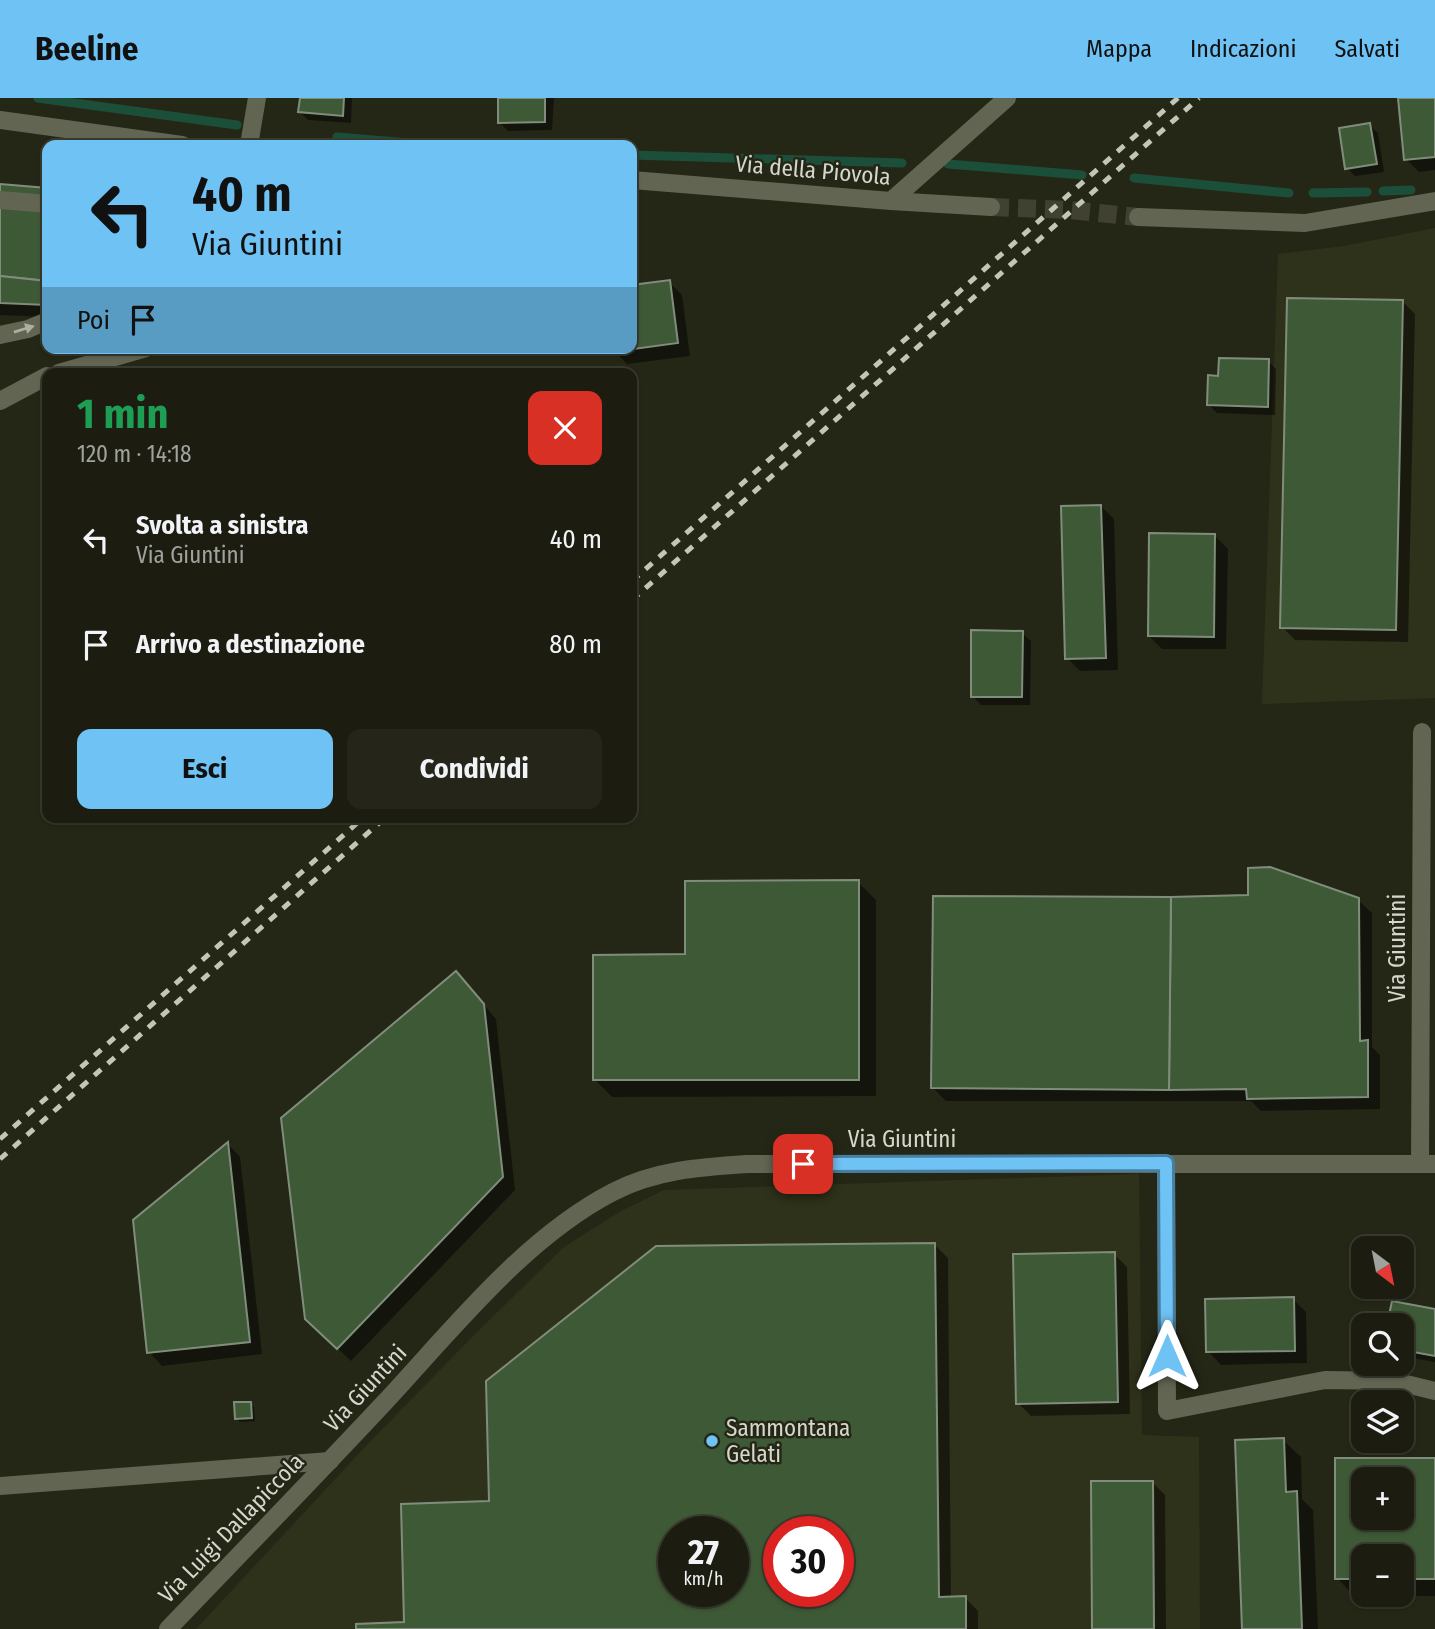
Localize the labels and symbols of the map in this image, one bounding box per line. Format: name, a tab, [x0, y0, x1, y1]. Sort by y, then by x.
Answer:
street label: Via della Piovola	[734, 149, 892, 191]
one-way arrow	[14, 324, 35, 334]
street label: Via Giuntini	[1383, 894, 1411, 1002]
street label: Via Giuntini	[848, 1125, 956, 1153]
pin	[773, 1134, 833, 1194]
north arrow	[1351, 1236, 1414, 1298]
position arrow	[1130, 1319, 1204, 1393]
street label: Via Giuntini	[318, 1339, 412, 1437]
place label: Sammontana Gelati	[726, 1414, 850, 1468]
marker: Sammontana Gelati	[704, 1433, 720, 1449]
street label: Via Luigi Dallapiccola	[152, 1447, 310, 1609]
speed limit sign: 30	[763, 1516, 854, 1607]

